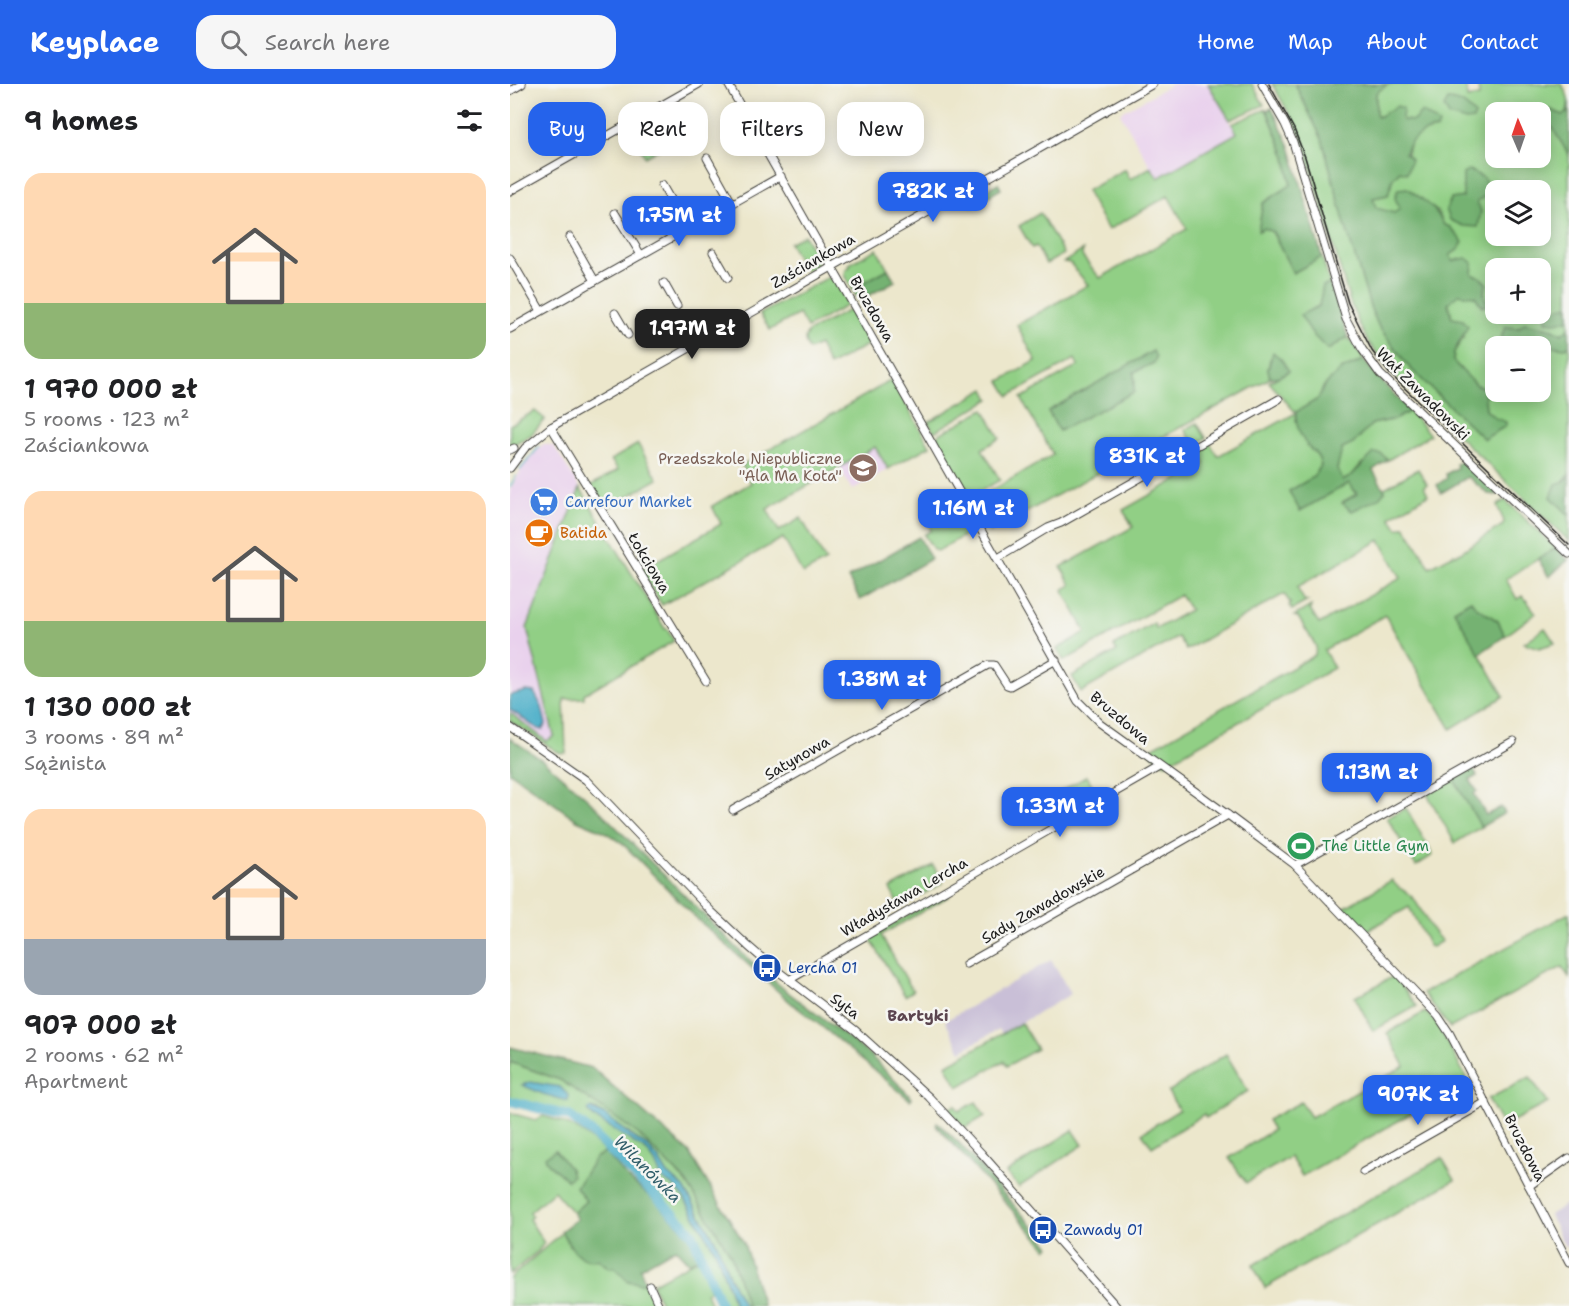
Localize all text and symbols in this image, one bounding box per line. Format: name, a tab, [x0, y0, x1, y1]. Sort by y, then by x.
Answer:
search box	[196, 15, 616, 69]
text: Keyplace	[30, 23, 160, 61]
icon: search	[217, 26, 250, 59]
text: Search here	[265, 28, 390, 57]
text: Home	[1197, 28, 1255, 56]
text: Map	[1288, 28, 1333, 56]
text: About	[1366, 28, 1427, 56]
text: Contact	[1460, 28, 1539, 56]
chip: Buy	[528, 102, 606, 156]
chip: Rent	[618, 102, 708, 156]
chip: Filters	[720, 102, 825, 156]
chip: New	[837, 102, 924, 156]
north arrow	[1485, 102, 1551, 168]
map controls	[1485, 102, 1551, 402]
text: 9 homes	[24, 103, 138, 138]
icon: filters	[453, 104, 486, 137]
pin: 782K zł	[878, 172, 988, 223]
text: 782K zł	[892, 178, 974, 204]
button: layers	[1485, 180, 1551, 246]
pin: 1.75M zł	[617, 196, 741, 247]
text: 1.75M zł	[636, 202, 722, 228]
icon: home	[201, 212, 309, 320]
street label: Zaściankowa	[767, 229, 859, 293]
button: +	[1485, 258, 1551, 324]
street label: Bruzdowa	[845, 273, 899, 346]
pin: 1.97M zł	[630, 309, 754, 360]
text: 1.97M zł	[649, 315, 735, 341]
button: −	[1485, 336, 1551, 402]
street label: Wał Zawadowski	[1372, 343, 1474, 445]
text: 1 970 000 zł	[24, 371, 197, 406]
text: 5 rooms · 123 m²	[24, 406, 190, 432]
text: Zaściankowa	[24, 432, 149, 458]
pin: 831K zł	[1092, 437, 1202, 488]
text: 831K zł	[1109, 443, 1185, 469]
place label: Przedszkole Niepubliczne "Ala Ma Kota"	[658, 449, 842, 486]
school or university icon: Przedszkole Niepubliczne "Ala Ma Kota"	[847, 452, 879, 484]
supermarket icon: Carrefour Market	[528, 486, 560, 518]
pin: 1.16M zł	[911, 489, 1035, 540]
place label: Carrefour Market	[565, 492, 692, 512]
text: 1.16M zł	[932, 495, 1014, 521]
cafe icon: Batida	[523, 517, 555, 549]
place label: Batida	[560, 523, 608, 543]
street label: Łokciowa	[623, 528, 675, 597]
icon: home	[201, 530, 309, 638]
pin: 1.38M zł	[820, 660, 944, 711]
text: 1.38M zł	[837, 666, 927, 692]
street label: Bruzdowa	[1086, 687, 1155, 749]
text: 1 130 000 zł	[24, 689, 191, 724]
text: 3 rooms · 89 m²	[24, 724, 184, 750]
street label: Satynowa	[761, 731, 834, 785]
text: Sążnista	[24, 750, 106, 776]
pin: 1.13M zł	[1315, 753, 1439, 804]
text: 1.13M zł	[1336, 759, 1418, 785]
pin: 1.33M zł	[998, 787, 1122, 838]
text: 1.33M zł	[1016, 793, 1104, 819]
sports icon: The Little Gym	[1285, 830, 1317, 862]
place label: The Little Gym	[1322, 836, 1429, 856]
icon: home	[201, 848, 309, 956]
street label: Władysława Lercha	[837, 852, 972, 941]
street label: Sady Zawadowskie	[978, 862, 1108, 948]
bus stop icon: Lercha 01	[751, 952, 783, 984]
place label: Lercha 01	[788, 958, 858, 978]
street label: Syta	[826, 988, 864, 1024]
district label: Bartyki	[887, 1005, 949, 1026]
text: 907 000 zł	[24, 1007, 176, 1042]
text: 2 rooms · 62 m²	[24, 1042, 184, 1068]
text: Apartment	[24, 1068, 128, 1094]
pin: 907K zł	[1363, 1075, 1473, 1126]
text: 907K zł	[1377, 1081, 1459, 1107]
street label: Bruzdowa	[1500, 1111, 1551, 1186]
water label: Wilanówka	[610, 1131, 686, 1208]
bus stop icon: Zawady 01	[1027, 1214, 1059, 1246]
place label: Zawady 01	[1064, 1220, 1143, 1240]

